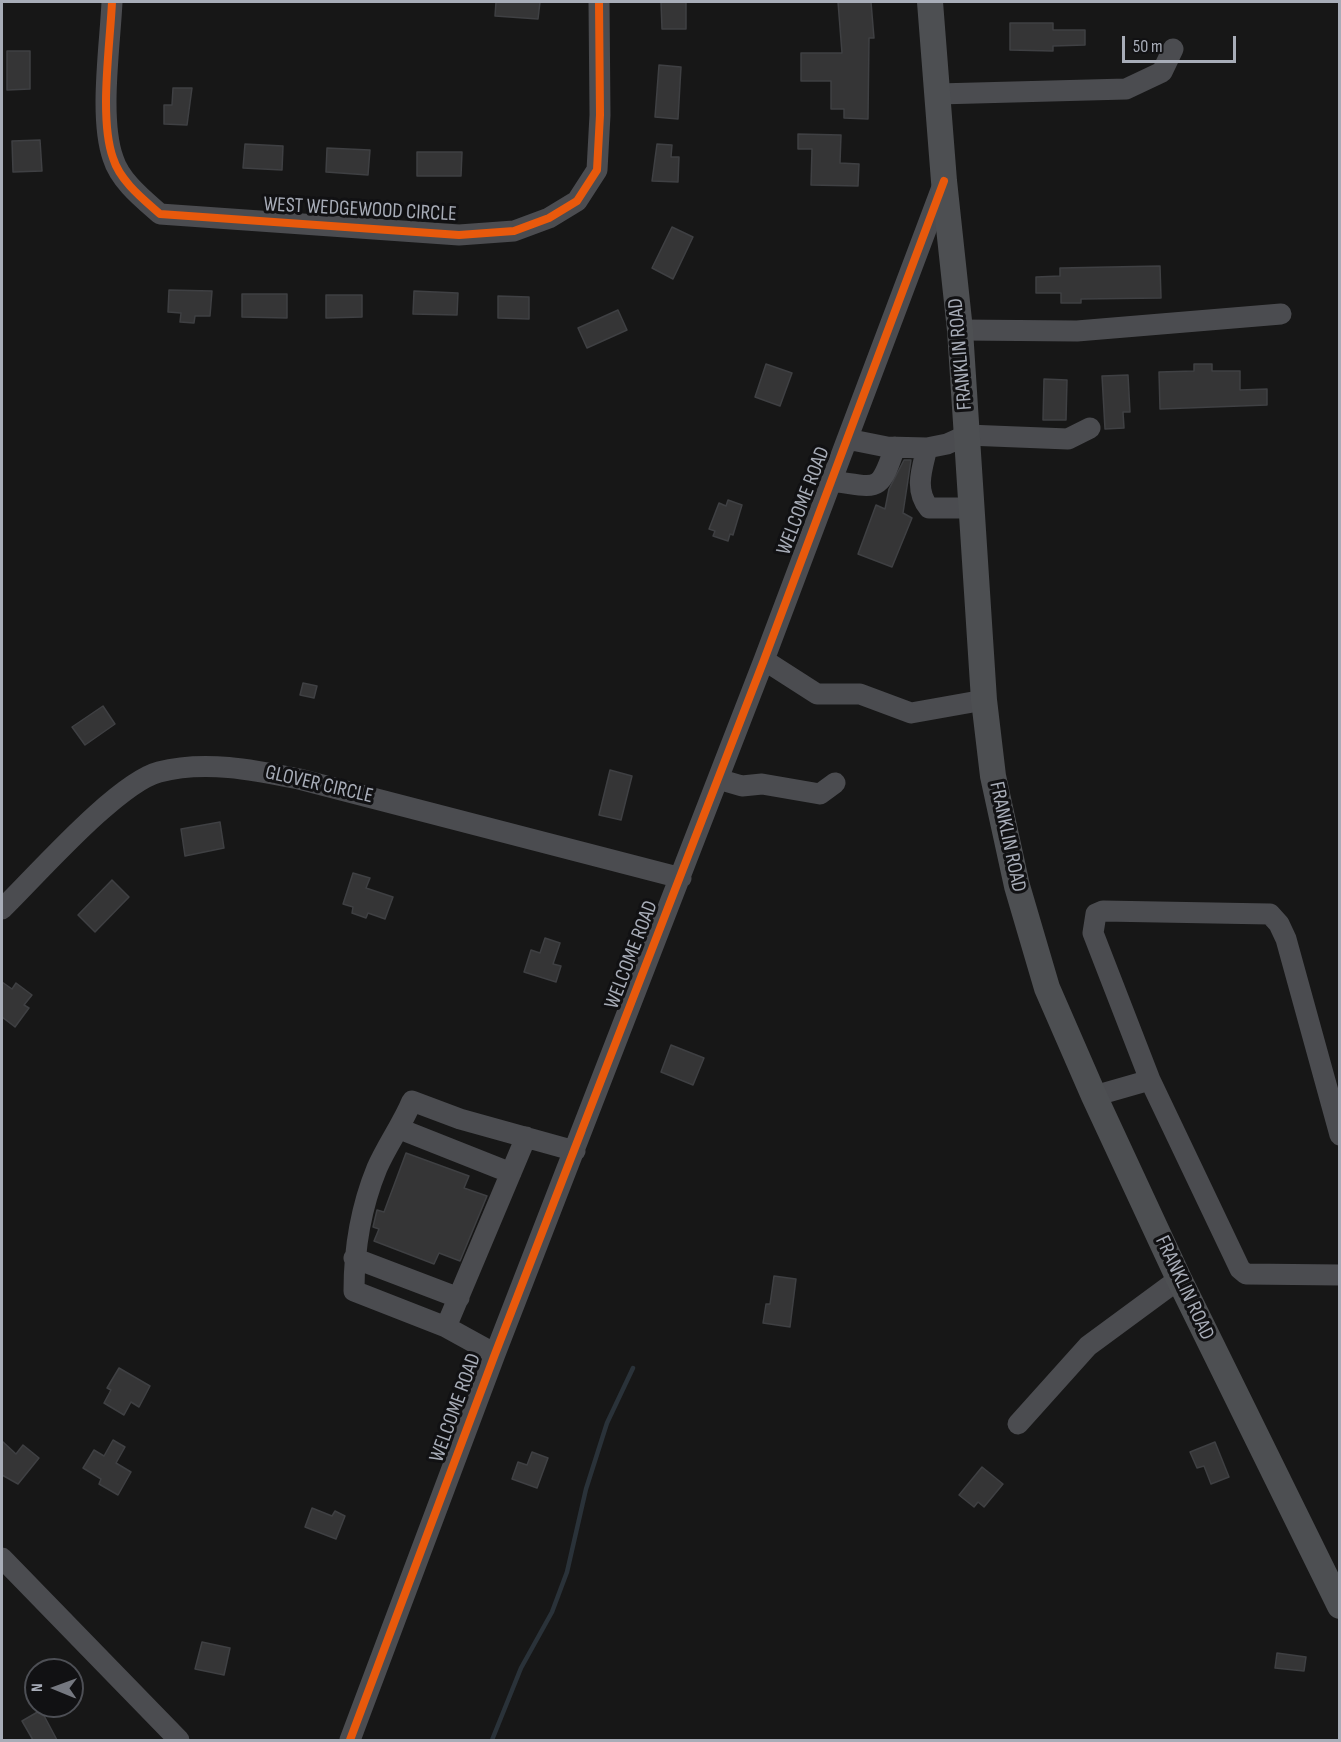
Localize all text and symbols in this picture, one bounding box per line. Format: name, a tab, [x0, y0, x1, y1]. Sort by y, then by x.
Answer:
scale bar	[1125, 24, 1239, 62]
text: 50 m	[1133, 36, 1163, 57]
street label: WEST WEDGEWOOD CIRCLE	[263, 192, 457, 228]
street label: FRANKLIN ROAD	[944, 297, 978, 411]
street label: WELCOME ROAD	[772, 443, 836, 559]
street label: GLOVER CIRCLE	[263, 760, 375, 810]
street label: FRANKLIN ROAD	[983, 780, 1031, 894]
street label: WELCOME ROAD	[600, 897, 664, 1013]
street label: FRANKLIN ROAD	[1149, 1232, 1219, 1344]
street label: WELCOME ROAD	[425, 1350, 487, 1466]
north arrow	[24, 1658, 84, 1718]
text: N	[28, 1683, 47, 1692]

